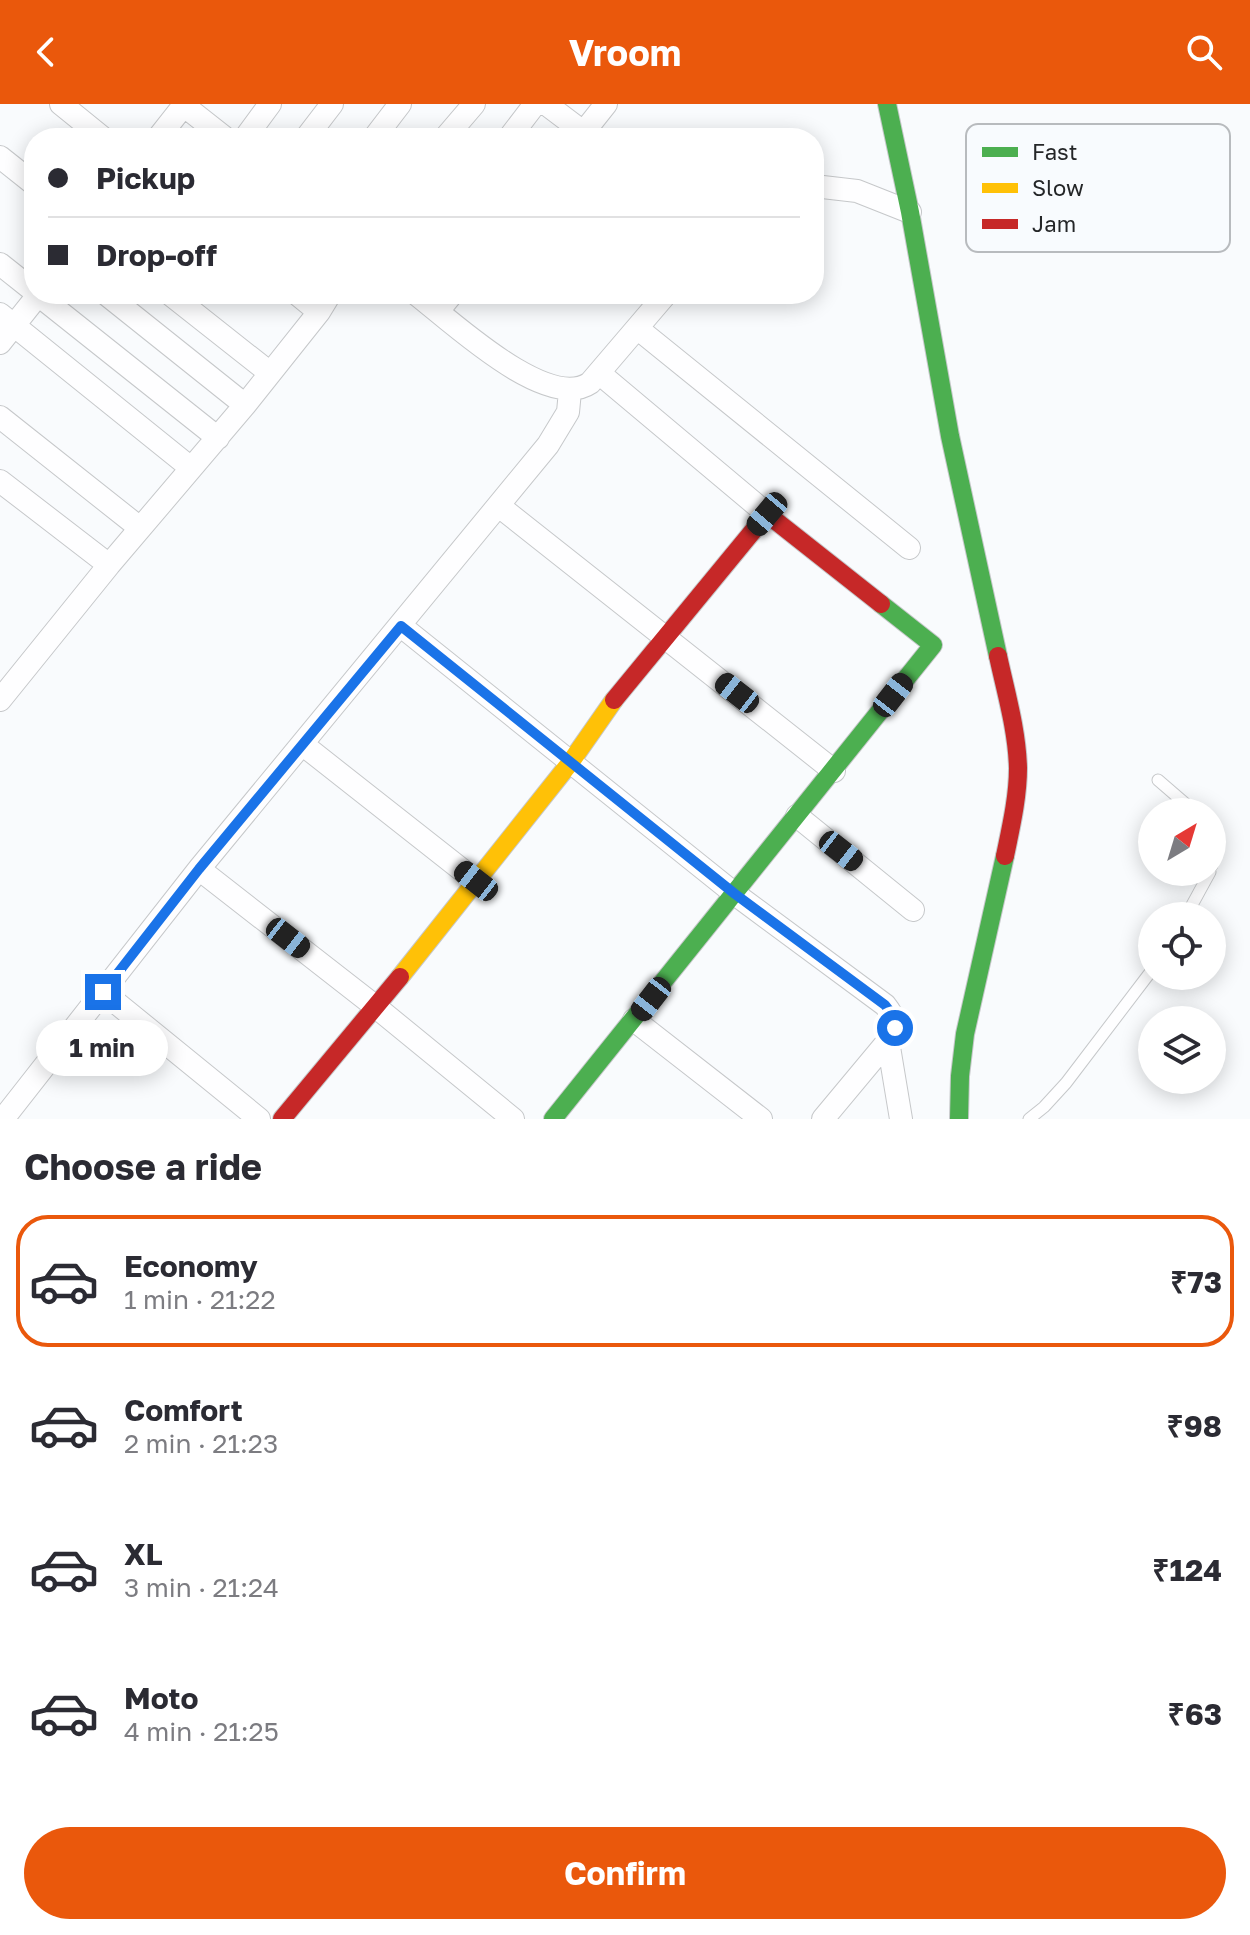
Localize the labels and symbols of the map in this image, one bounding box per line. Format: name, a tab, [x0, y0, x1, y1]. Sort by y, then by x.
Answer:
legend	[966, 124, 1230, 252]
text: Fast	[1032, 138, 1078, 165]
text: Slow	[1032, 174, 1084, 201]
text: Jam	[1032, 210, 1076, 237]
car	[742, 488, 792, 540]
car	[711, 669, 763, 717]
car	[869, 669, 917, 721]
north arrow	[1138, 798, 1226, 886]
car	[815, 827, 867, 875]
car	[450, 857, 502, 905]
car	[262, 914, 314, 962]
car	[627, 973, 675, 1025]
route end	[85, 974, 121, 1010]
route start	[877, 1010, 913, 1046]
callout: 1 min	[37, 1020, 169, 1076]

